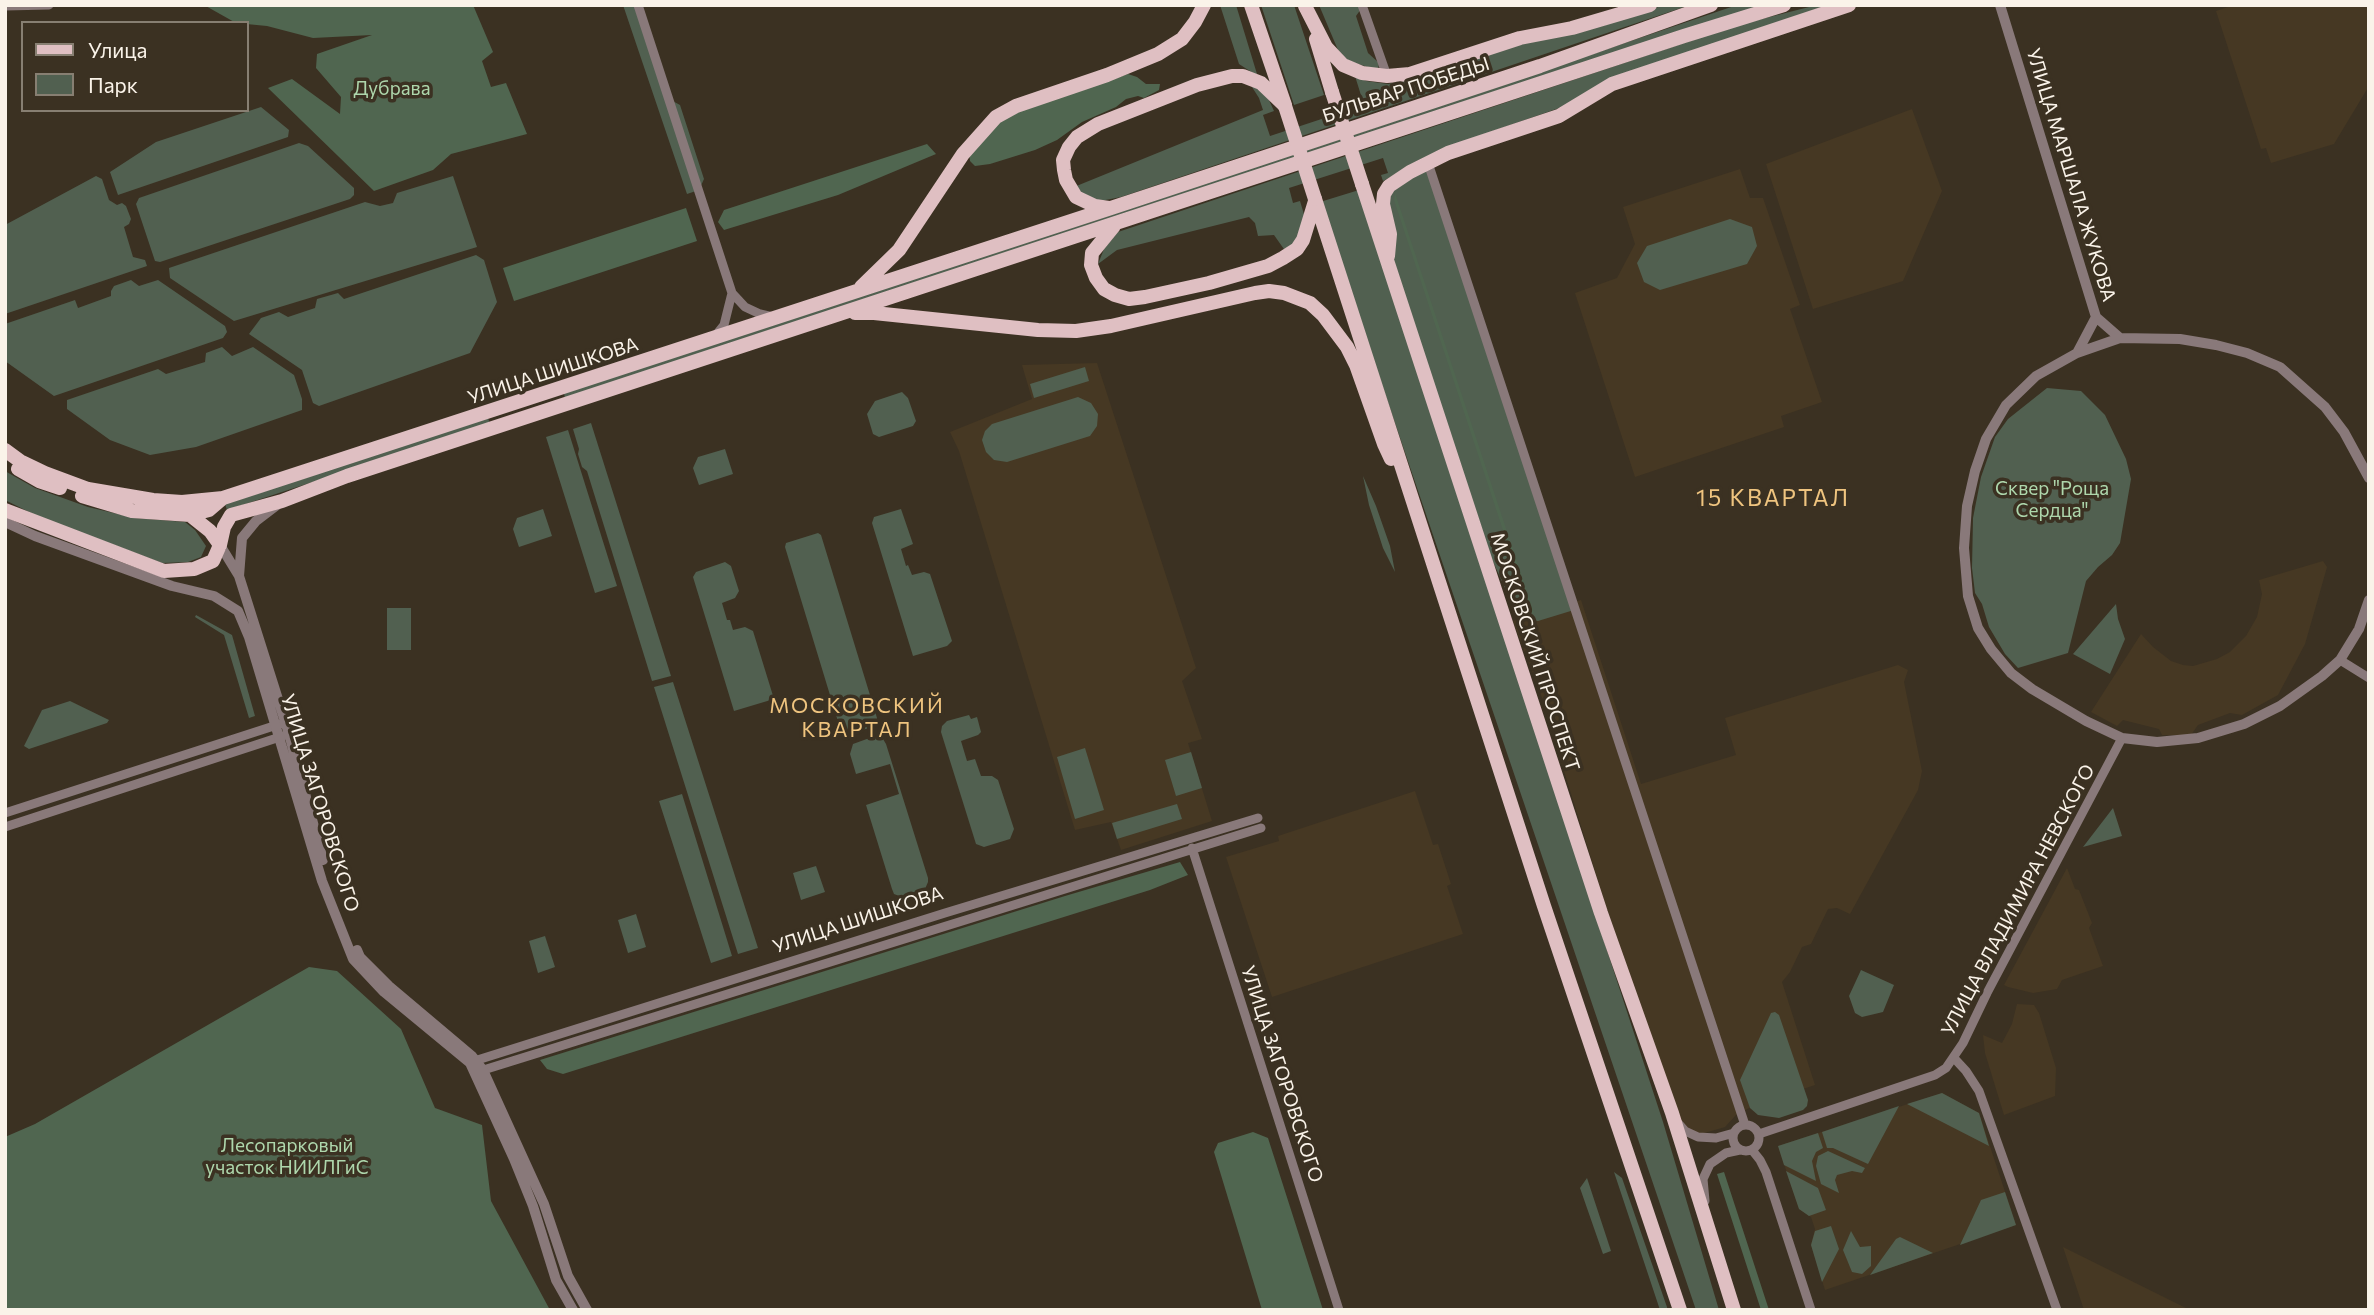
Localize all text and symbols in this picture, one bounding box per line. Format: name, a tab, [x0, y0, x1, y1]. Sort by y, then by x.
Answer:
legend	[21, 21, 248, 112]
text: Улица	[88, 37, 147, 62]
street label: УЛИЦА МАРШАЛА ЖУКОВА	[2022, 46, 2120, 304]
street label: БУЛЬВАР ПОБЕДЫ	[1320, 52, 1492, 128]
text: Парк	[88, 72, 138, 97]
park label: Дубрава	[353, 78, 431, 100]
street label: УЛИЦА ШИШКОВА	[465, 333, 641, 409]
park label: Сквер "Роща Сердца"	[1995, 478, 2109, 522]
district label: 15 КВАРТАЛ	[1697, 484, 1849, 512]
street label: МОСКОВСКИЙ ПРОСПЕКТ	[1486, 530, 1584, 774]
street label: УЛИЦА ЗАГОРОВСКОГО	[276, 691, 364, 915]
district label: МОСКОВСКИЙ КВАРТАЛ	[770, 693, 944, 743]
street label: УЛИЦА ВЛАДИМИРА НЕВСКОГО	[1937, 760, 2099, 1040]
street label: УЛИЦА ШИШКОВА	[770, 882, 946, 958]
street label: УЛИЦА ЗАГОРОВСКОГО	[1236, 963, 1328, 1185]
park label: Лесопарковый участок НИИЛГиС	[205, 1135, 369, 1179]

